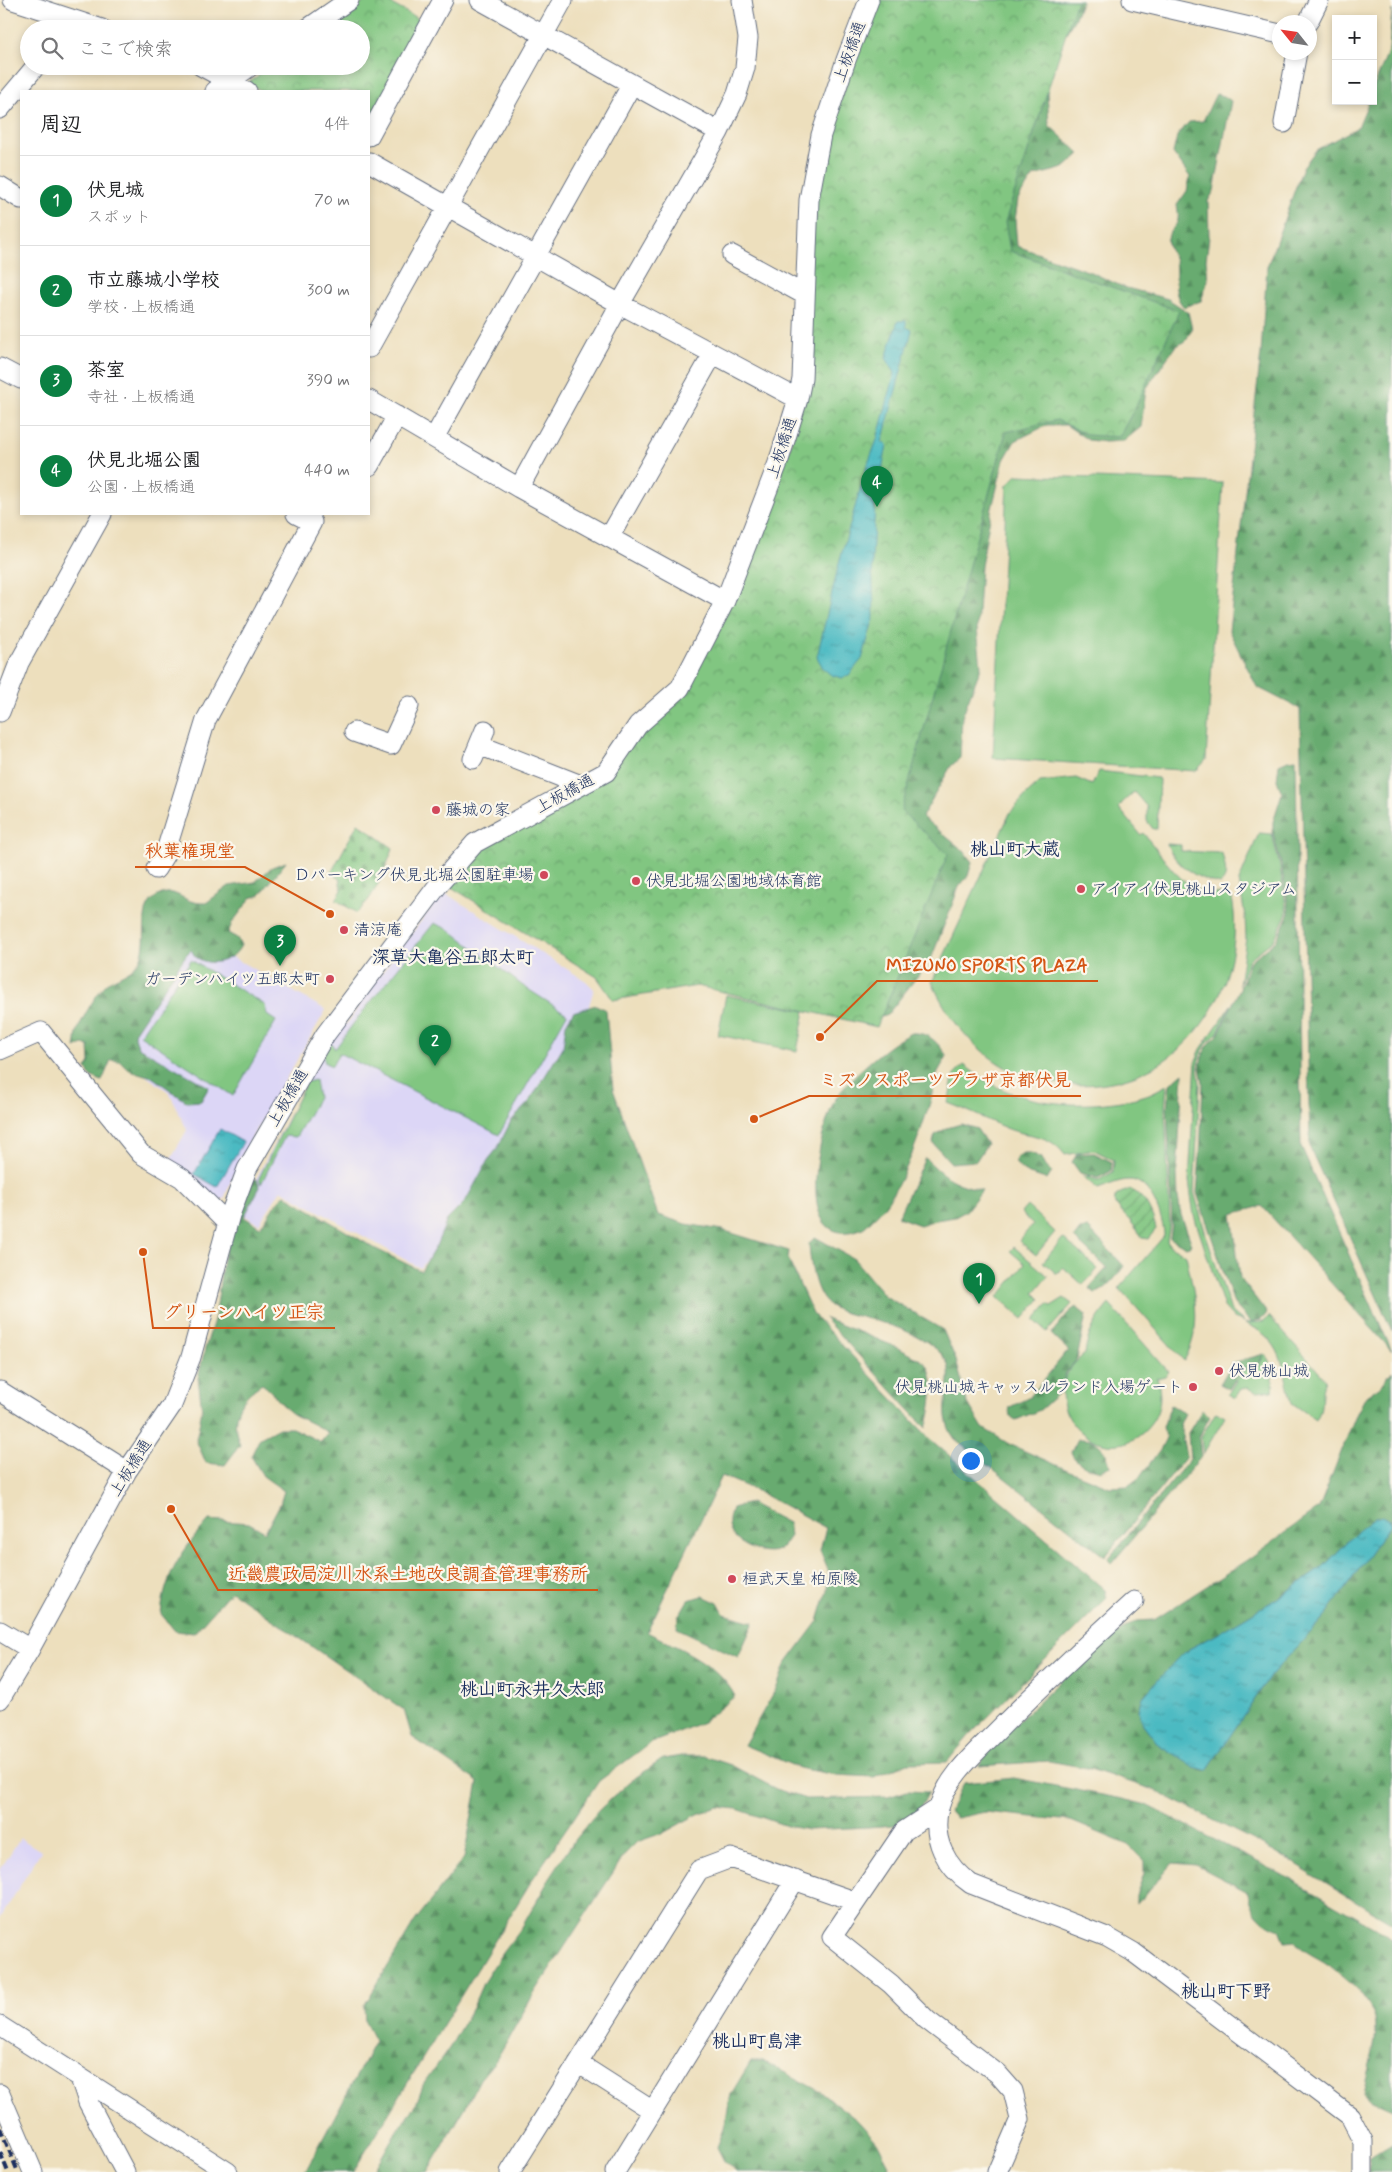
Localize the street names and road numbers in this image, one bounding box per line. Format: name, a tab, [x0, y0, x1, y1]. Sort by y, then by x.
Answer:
street label: 上板橋通	[829, 18, 871, 86]
street label: 上板橋通	[762, 414, 802, 482]
street label: 上板橋通	[532, 769, 598, 819]
street label: 上板橋通	[263, 1065, 313, 1131]
street label: 上板橋通	[105, 1435, 157, 1501]

